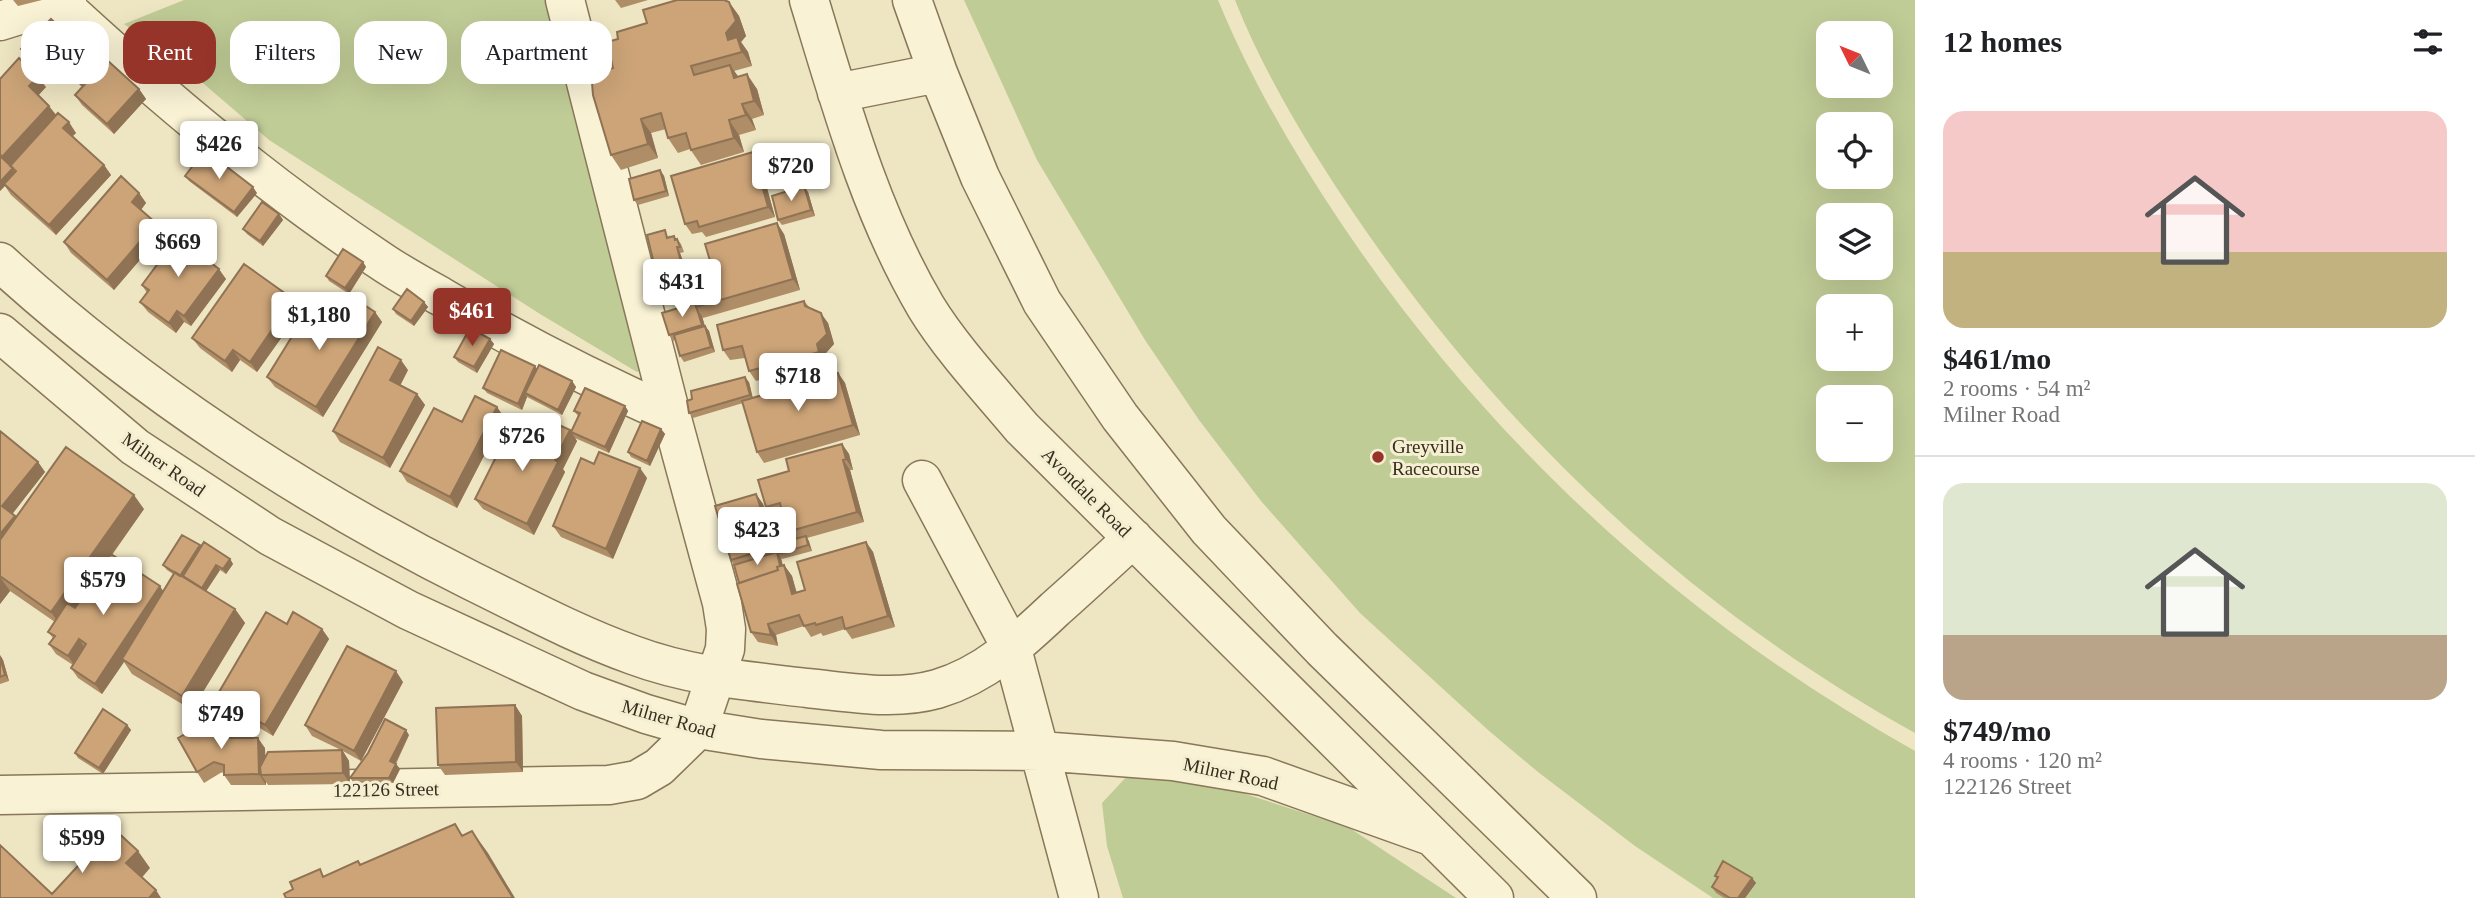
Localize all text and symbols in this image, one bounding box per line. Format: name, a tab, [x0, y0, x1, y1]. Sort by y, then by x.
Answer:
chip: Buy	[21, 21, 109, 84]
chip: Rent	[123, 21, 216, 84]
chip: Filters	[230, 21, 340, 84]
chip: New	[354, 21, 447, 84]
chip: Apartment	[461, 21, 612, 84]
north arrow	[1816, 21, 1894, 98]
map controls	[1816, 21, 1893, 462]
icon: filters	[2409, 23, 2447, 61]
text: 12 homes	[1943, 25, 2062, 58]
button: locate	[1816, 112, 1893, 189]
pin: $426	[178, 122, 260, 181]
text: $426	[196, 131, 242, 156]
pin: $720	[750, 144, 832, 203]
text: $720	[768, 153, 814, 178]
icon: home	[2132, 157, 2258, 283]
button: layers	[1816, 203, 1893, 280]
pin: $669	[137, 219, 219, 279]
text: $669	[155, 229, 201, 254]
pin: $431	[641, 260, 723, 319]
text: $431	[659, 269, 705, 294]
pin: $461	[431, 288, 513, 348]
pin: $1,180	[262, 292, 376, 352]
button: +	[1816, 294, 1893, 371]
text: $461	[449, 298, 495, 323]
text: $1,180	[287, 302, 351, 327]
text: $461/mo	[1943, 342, 2051, 375]
pin: $718	[757, 354, 839, 413]
text: $718	[775, 363, 821, 388]
text: 2 rooms · 54 m²	[1943, 376, 2090, 401]
button: −	[1816, 385, 1893, 462]
text: Milner Road	[1943, 402, 2060, 427]
pin: $726	[481, 414, 563, 473]
text: $726	[499, 423, 545, 448]
street label: Milner Road	[118, 428, 210, 501]
place label: Greyville Racecourse	[1392, 436, 1480, 479]
street label: Avondale Road	[1038, 443, 1136, 542]
marker: Greyville Racecourse	[1370, 449, 1386, 465]
pin: $423	[716, 508, 798, 567]
text: $423	[734, 517, 780, 542]
icon: home	[2132, 529, 2258, 655]
pin: $579	[62, 558, 144, 617]
text: $579	[80, 567, 126, 592]
pin: $749	[180, 692, 262, 751]
street label: Milner Road	[620, 695, 719, 742]
text: $749	[198, 701, 244, 726]
text: $749/mo	[1943, 714, 2051, 747]
text: 4 rooms · 120 m²	[1943, 748, 2102, 773]
street label: Milner Road	[1181, 753, 1281, 794]
text: 122126 Street	[1943, 774, 2071, 799]
street label: 122126 Street	[333, 778, 440, 801]
pin: $599	[41, 816, 123, 875]
text: $599	[59, 825, 105, 850]

